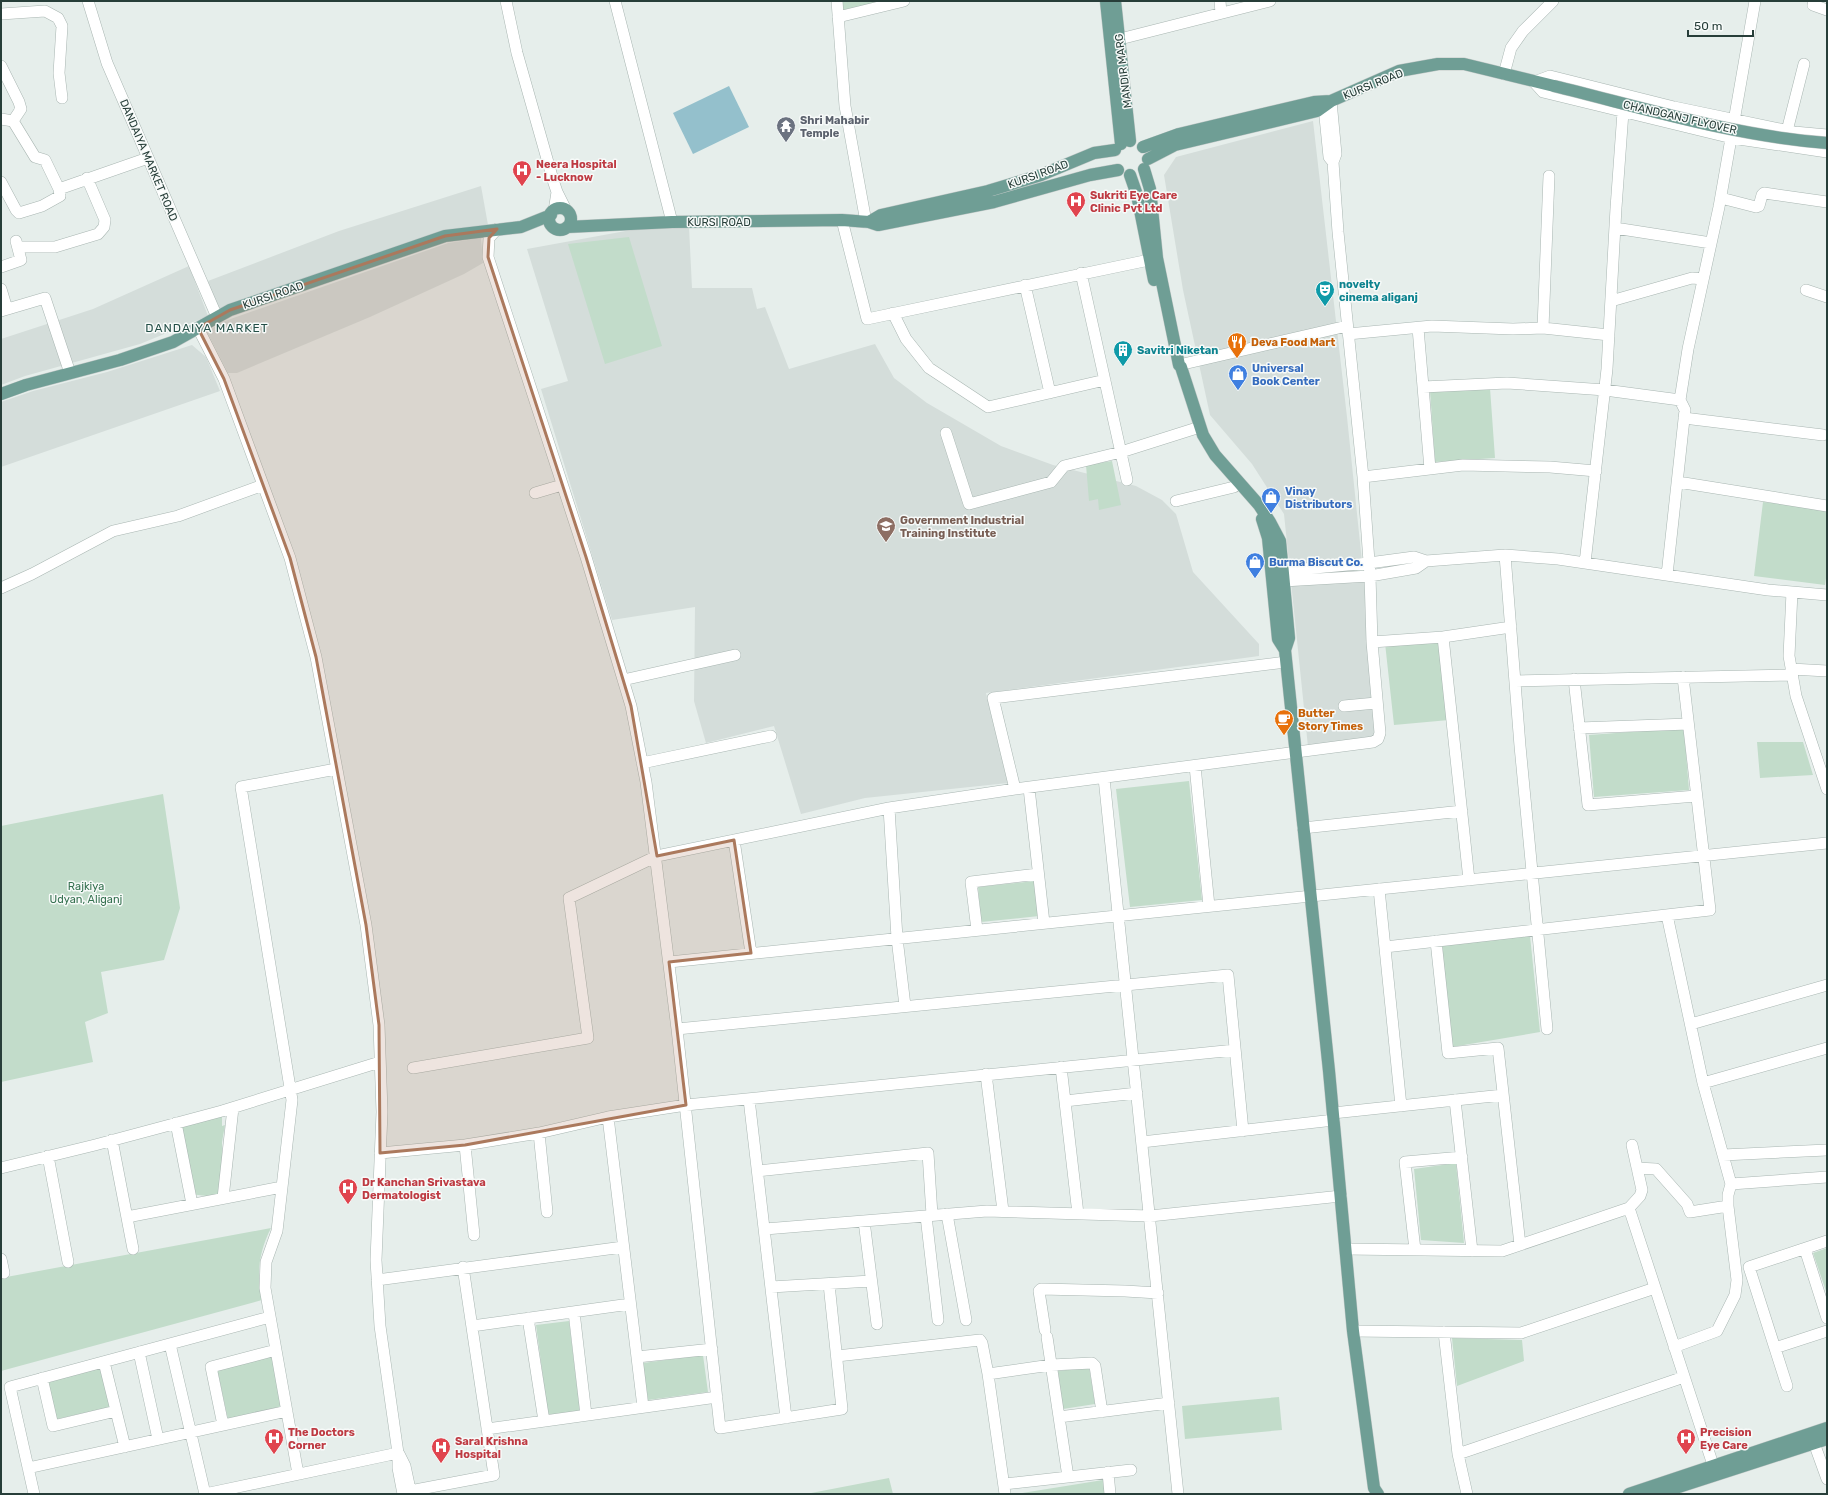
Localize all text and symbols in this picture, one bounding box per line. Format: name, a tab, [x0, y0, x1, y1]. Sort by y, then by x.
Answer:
scale bar	[1688, 12, 1753, 38]
text: 50 m	[1694, 19, 1722, 33]
street label: MANDIR MARG	[1112, 33, 1135, 109]
street label: KURSI ROAD	[1341, 67, 1405, 102]
street label: DANDAIYA MARKET ROAD	[117, 97, 180, 223]
street label: CHANDGANJ FLYOVER	[1622, 98, 1738, 137]
place label: Shri Mahabir Temple	[800, 114, 869, 140]
temple icon: Shri Mahabir Temple	[775, 115, 797, 143]
place label: Neera Hospital - Lucknow	[536, 158, 617, 184]
street label: KURSI ROAD	[1006, 158, 1070, 191]
hospital icon: Neera Hospital - Lucknow	[511, 159, 533, 187]
place label: Sukriti Eye Care Clinic Pvt Ltd	[1090, 189, 1178, 215]
hospital icon: Sukriti Eye Care Clinic Pvt Ltd	[1065, 190, 1087, 218]
street label: KURSI ROAD	[687, 216, 751, 229]
place label: novelty cinema aliganj	[1339, 278, 1418, 304]
street label: KURSI ROAD	[241, 279, 305, 312]
theatre icon: novelty cinema aliganj	[1314, 279, 1336, 307]
district label: DANDAIYA MARKET	[145, 321, 269, 335]
restaurant icon: Deva Food Mart	[1226, 331, 1248, 359]
place label: Deva Food Mart	[1251, 336, 1335, 349]
building icon: Savitri Niketan	[1112, 339, 1134, 367]
place label: Savitri Niketan	[1137, 344, 1218, 357]
place label: Universal Book Center	[1252, 362, 1320, 388]
shop icon: Universal Book Center	[1227, 363, 1249, 391]
place label: Vinay Distributors	[1285, 485, 1352, 511]
shop icon: Vinay Distributors	[1260, 486, 1282, 514]
place label: Government Industrial Training Institute	[900, 514, 1024, 540]
school or university icon: Government Industrial Training Institute	[875, 515, 897, 543]
shop icon: Burma Biscut Co.	[1244, 551, 1266, 579]
place label: Burma Biscut Co.	[1269, 556, 1363, 569]
place label: Butter Story Times	[1298, 707, 1363, 733]
cafe icon: Butter Story Times	[1273, 708, 1295, 736]
park label: Rajkiya Udyan, Aliganj	[50, 880, 123, 906]
place label: Dr Kanchan Srivastava Dermatologist	[362, 1176, 486, 1202]
hospital icon: Dr Kanchan Srivastava Dermatologist	[337, 1177, 359, 1205]
place label: The Doctors Corner	[288, 1426, 355, 1452]
place label: Precision Eye Care	[1700, 1426, 1752, 1452]
hospital icon: The Doctors Corner	[263, 1427, 285, 1455]
hospital icon: Precision Eye Care	[1675, 1427, 1697, 1455]
place label: Saral Krishna Hospital	[455, 1435, 528, 1461]
hospital icon: Saral Krishna Hospital	[430, 1436, 452, 1464]

